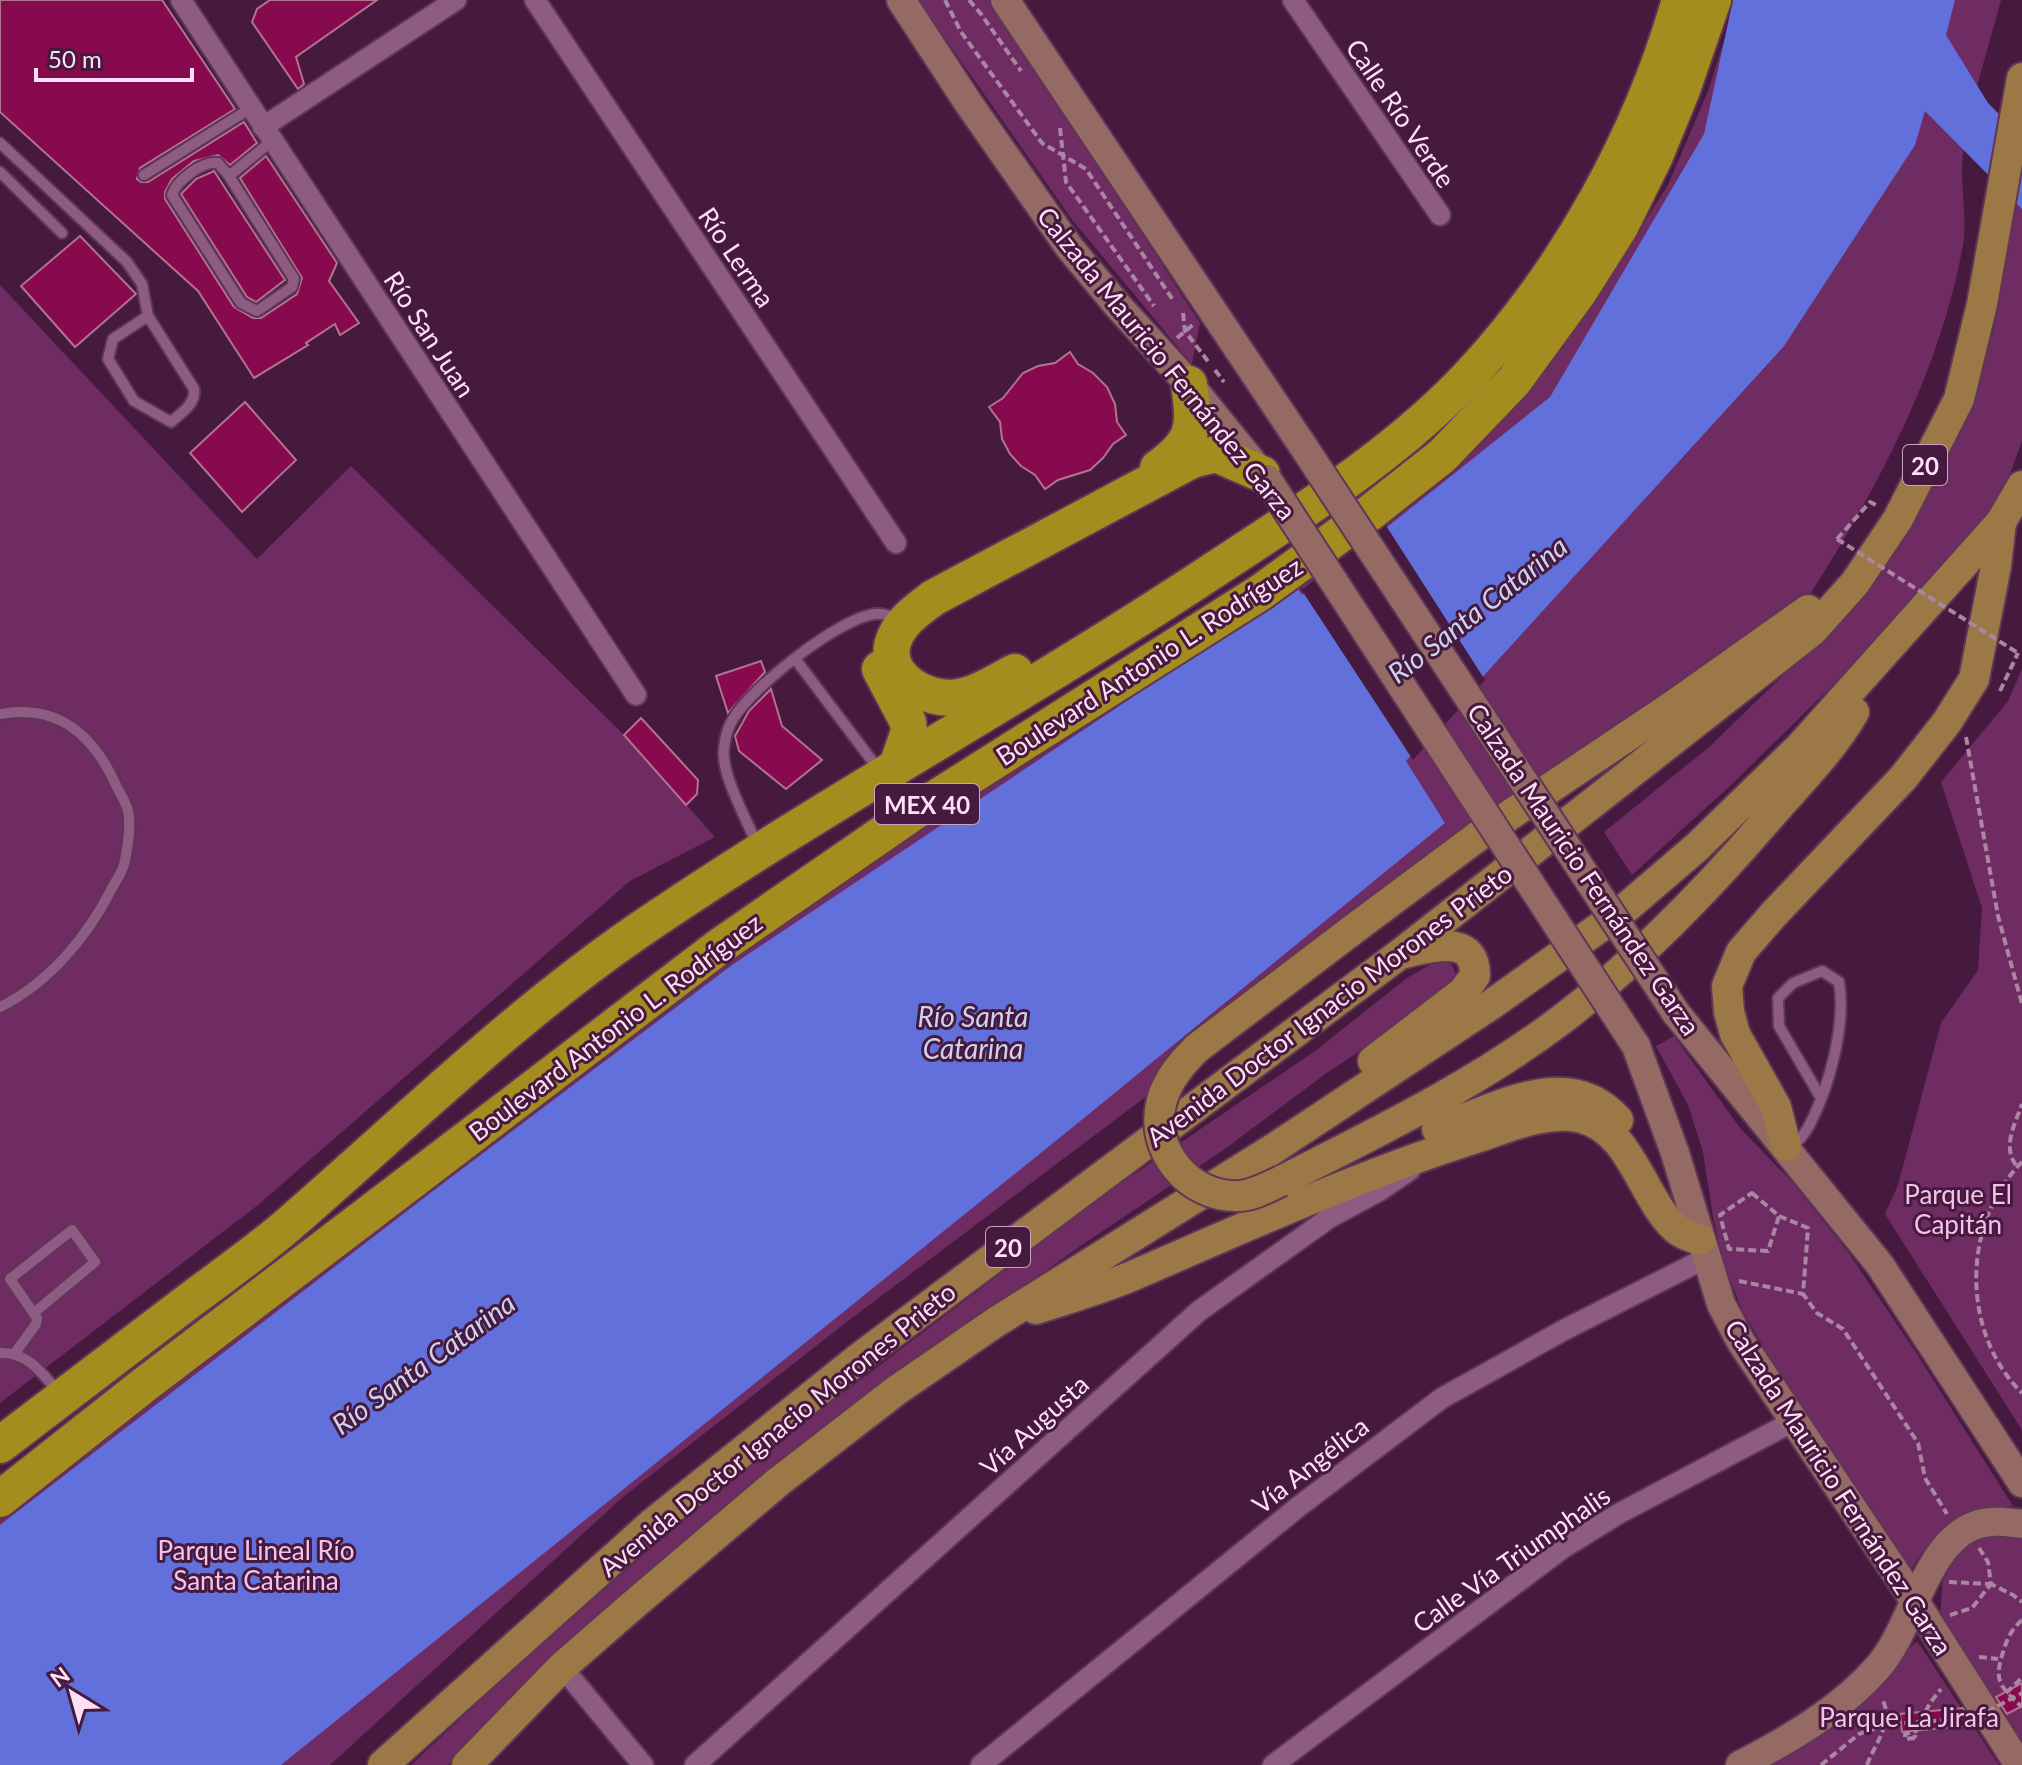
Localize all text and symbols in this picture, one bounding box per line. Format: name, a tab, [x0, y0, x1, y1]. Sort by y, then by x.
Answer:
scale bar	[36, 32, 192, 82]
street label: Calle Río Verde	[1340, 33, 1462, 193]
text: 50 m	[48, 44, 102, 73]
street label: Calzada Mauricio Fernández Garza	[1031, 200, 1303, 526]
street label: Río Lerma	[692, 201, 782, 313]
street label: Río San Juan	[377, 265, 483, 403]
road number: 20	[1903, 445, 1947, 485]
water label: Río Santa Catarina	[1381, 528, 1573, 690]
street label: Boulevard Antonio L. Rodríguez	[990, 550, 1308, 772]
street label: Calzada Mauricio Fernández Garza	[1461, 697, 1707, 1041]
road number: MEX 40	[875, 784, 979, 824]
street label: Avenida Doctor Ignacio Morones Prieto	[1140, 857, 1518, 1153]
street label: Boulevard Antonio L. Rodríguez	[462, 906, 768, 1148]
water label: Río Santa Catarina	[918, 999, 1028, 1065]
park label: Parque El Capitán	[1904, 1178, 2012, 1240]
road number: 20	[986, 1227, 1030, 1267]
street label: Avenida Doctor Ignacio Morones Prieto	[592, 1275, 962, 1583]
water label: Río Santa Catarina	[325, 1285, 521, 1441]
street label: Calzada Mauricio Fernández Garza	[1718, 1313, 1960, 1661]
street label: Vía Augusta	[973, 1368, 1095, 1482]
street label: Vía Angélica	[1245, 1410, 1375, 1520]
street label: Calle Vía Triumphalis	[1406, 1479, 1616, 1639]
park label: Parque Lineal Río Santa Catarina	[157, 1534, 355, 1596]
north arrow	[32, 1653, 112, 1733]
text: N	[45, 1661, 75, 1693]
park label: Parque La Jirafa	[1819, 1701, 1999, 1733]

